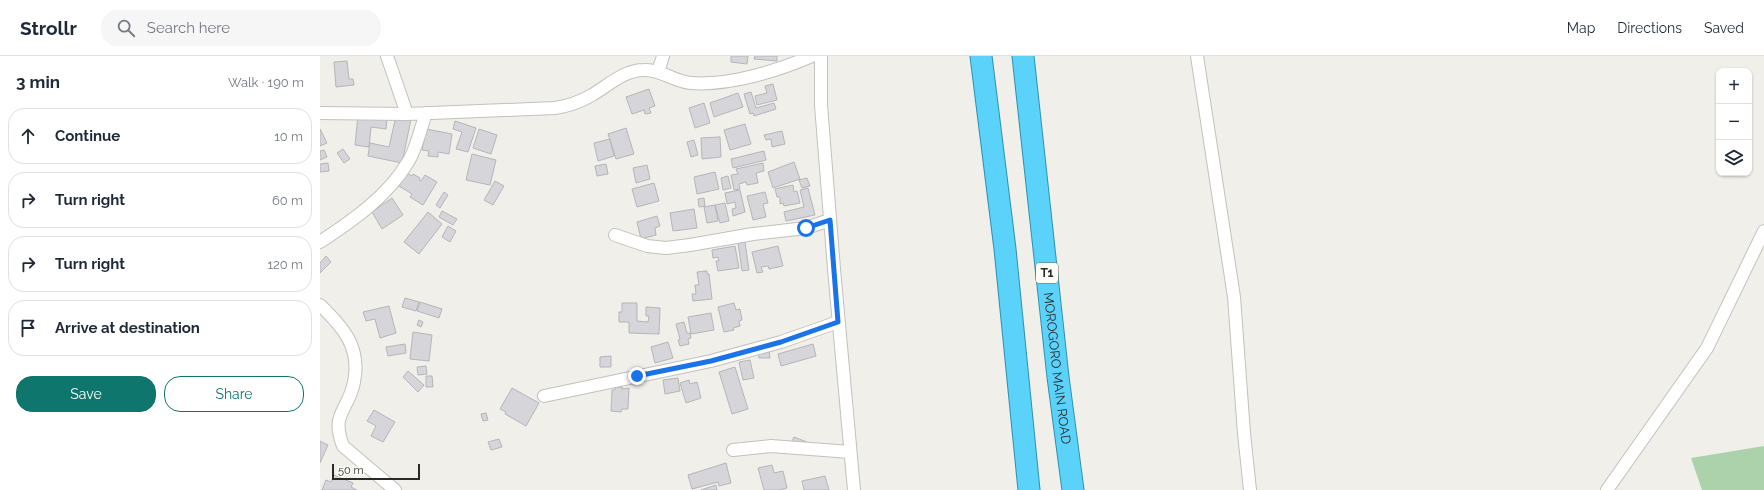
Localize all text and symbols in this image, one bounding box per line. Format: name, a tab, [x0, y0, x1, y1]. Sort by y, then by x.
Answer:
search box	[101, 10, 381, 46]
text: Strollr	[20, 17, 77, 39]
icon: search	[115, 17, 137, 39]
text: Search here	[147, 19, 230, 37]
text: Map	[1567, 20, 1595, 36]
text: Directions	[1617, 20, 1682, 36]
text: Saved	[1704, 20, 1744, 36]
map controls	[1716, 68, 1752, 176]
button: +	[1716, 68, 1752, 104]
text: 3 min	[16, 72, 60, 92]
text: Walk · 190 m	[228, 75, 304, 90]
button: −	[1716, 104, 1752, 140]
icon: ahead	[17, 125, 39, 147]
text: Continue	[55, 127, 120, 145]
text: 10 m	[274, 129, 303, 144]
button: layers	[1716, 140, 1752, 176]
icon: right	[17, 189, 39, 211]
text: Turn right	[55, 191, 125, 209]
text: 60 m	[272, 193, 303, 208]
route start	[797, 219, 815, 237]
icon: right	[17, 253, 39, 275]
text: Turn right	[55, 255, 125, 273]
text: 120 m	[267, 257, 303, 272]
road number: T1	[1036, 263, 1058, 283]
street label: MOROGORO MAIN ROAD	[1041, 291, 1074, 445]
icon: arrive	[17, 317, 39, 339]
text: Arrive at destination	[55, 319, 200, 337]
route end	[628, 367, 646, 385]
button: Save	[16, 376, 156, 412]
button: Share	[164, 376, 304, 412]
scale bar	[332, 462, 420, 481]
text: 50 m	[338, 464, 364, 477]

